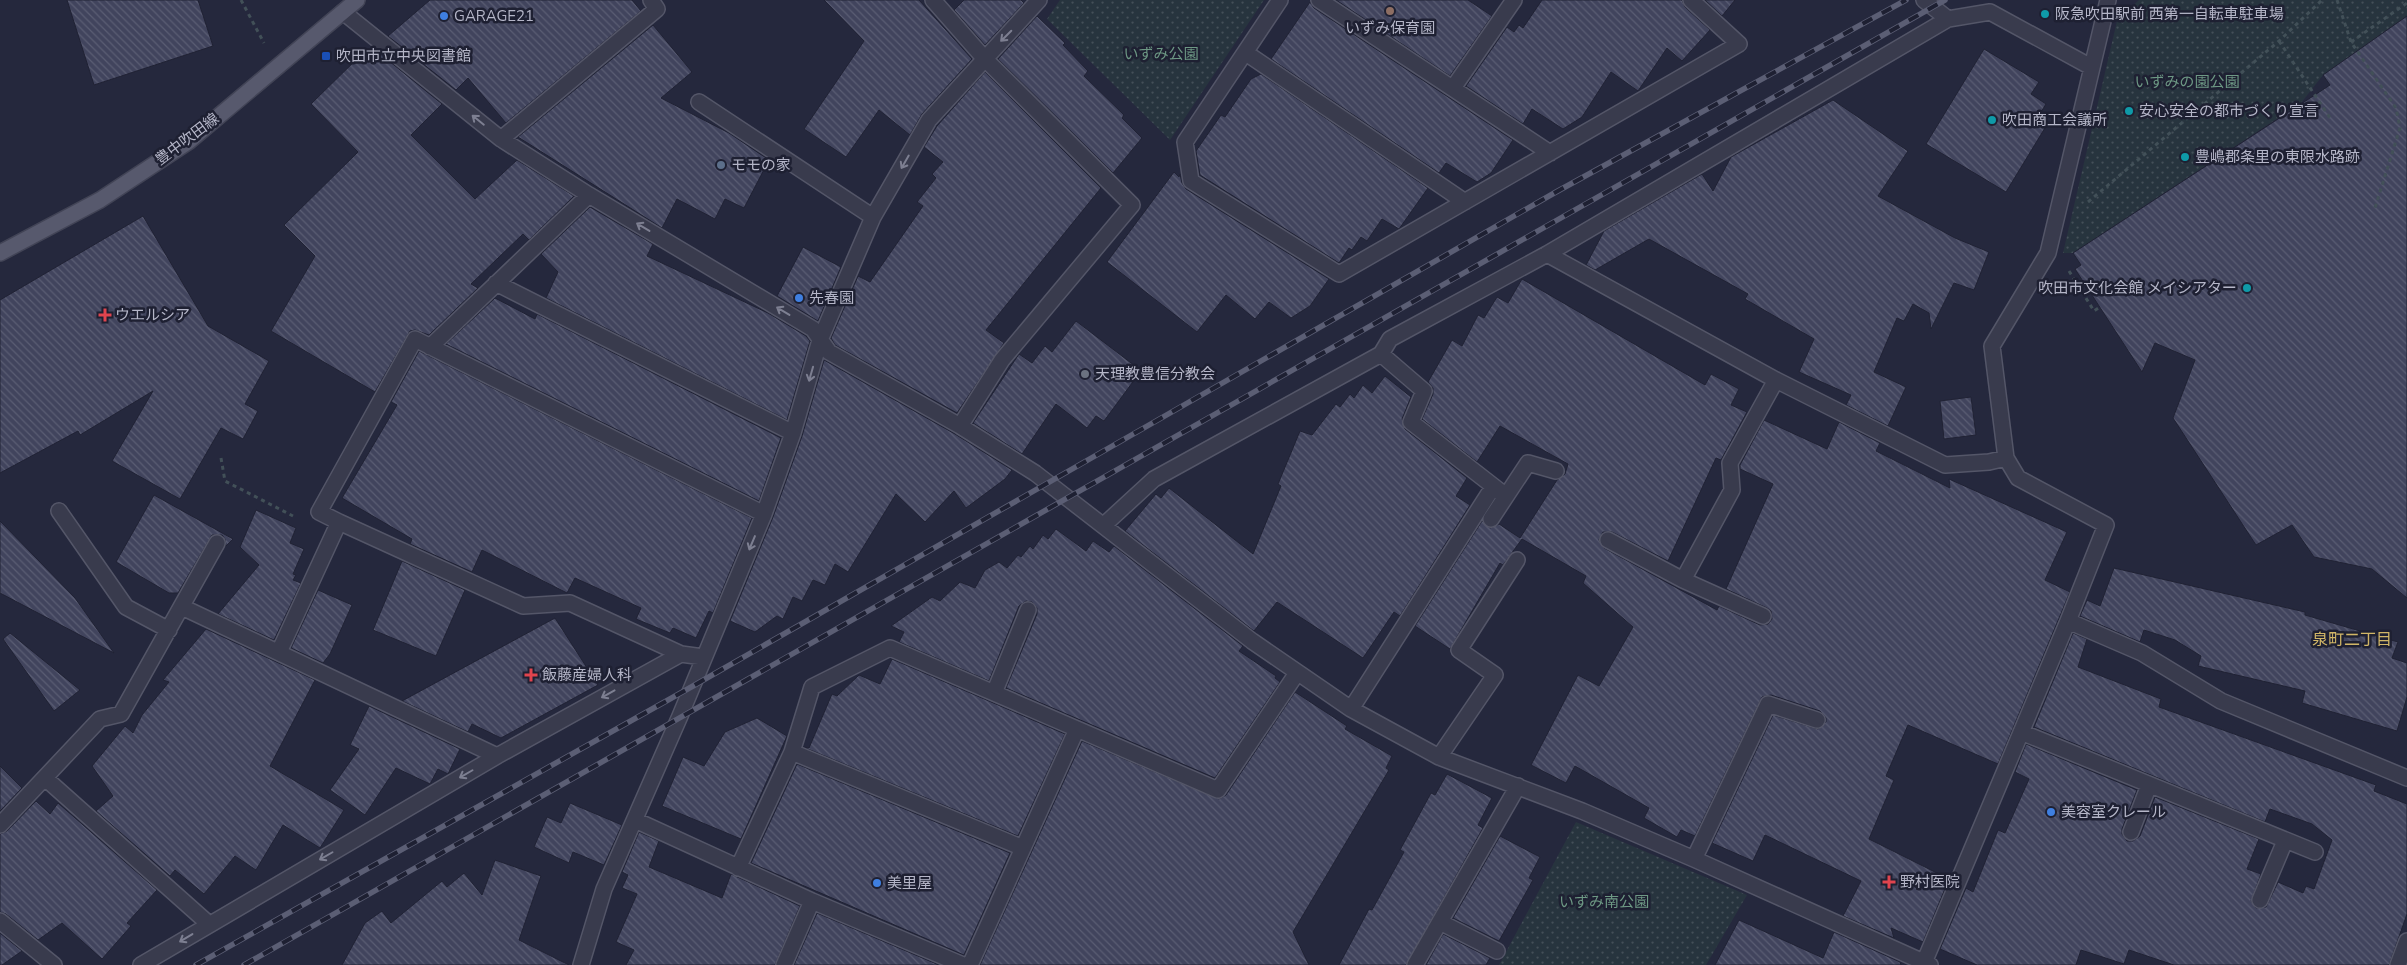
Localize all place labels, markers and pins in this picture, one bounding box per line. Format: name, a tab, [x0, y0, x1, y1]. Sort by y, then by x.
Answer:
place label: 阪急吹田駅前 西第一自転車駐車場	[2055, 4, 2284, 24]
marker: いずみ保育園	[1384, 5, 1396, 17]
place label: GARAGE21	[454, 6, 534, 26]
marker: 阪急吹田駅前 西第一自転車駐車場	[2039, 8, 2051, 20]
marker: GARAGE21	[438, 10, 450, 22]
place label: いずみ保育園	[1345, 18, 1435, 38]
place label: 吹田市立中央図書館	[336, 46, 471, 66]
marker: 吹田市立中央図書館	[320, 50, 332, 62]
place label: 安心安全の都市づくり宣言	[2139, 101, 2319, 121]
marker: 安心安全の都市づくり宣言	[2123, 105, 2135, 117]
place label: 吹田商工会議所	[2002, 110, 2107, 130]
marker: 吹田商工会議所	[1986, 114, 1998, 126]
place label: 豊嶋郡条里の東限水路跡	[2195, 147, 2360, 167]
marker: 豊嶋郡条里の東限水路跡	[2179, 151, 2191, 163]
place label: モモの家	[731, 155, 791, 175]
marker: モモの家	[715, 159, 727, 171]
place label: 吹田市文化会館 メイシアター	[2038, 278, 2237, 298]
marker: 吹田市文化会館 メイシアター	[2241, 282, 2253, 294]
place label: 先春園	[809, 288, 854, 308]
marker: 先春園	[793, 292, 805, 304]
place label: ウエルシア	[115, 305, 190, 325]
marker: ウエルシア	[99, 309, 111, 321]
place label: 天理教豊信分教会	[1095, 364, 1215, 384]
marker: 天理教豊信分教会	[1079, 368, 1091, 380]
place label: 飯藤産婦人科	[542, 665, 632, 685]
marker: 飯藤産婦人科	[524, 668, 538, 682]
place label: 美容室クレール	[2061, 802, 2166, 822]
marker: 美容室クレール	[2045, 806, 2057, 818]
place label: 野村医院	[1900, 872, 1960, 892]
place label: 美里屋	[887, 873, 932, 893]
marker: 野村医院	[1882, 875, 1896, 889]
marker: 美里屋	[871, 877, 883, 889]

